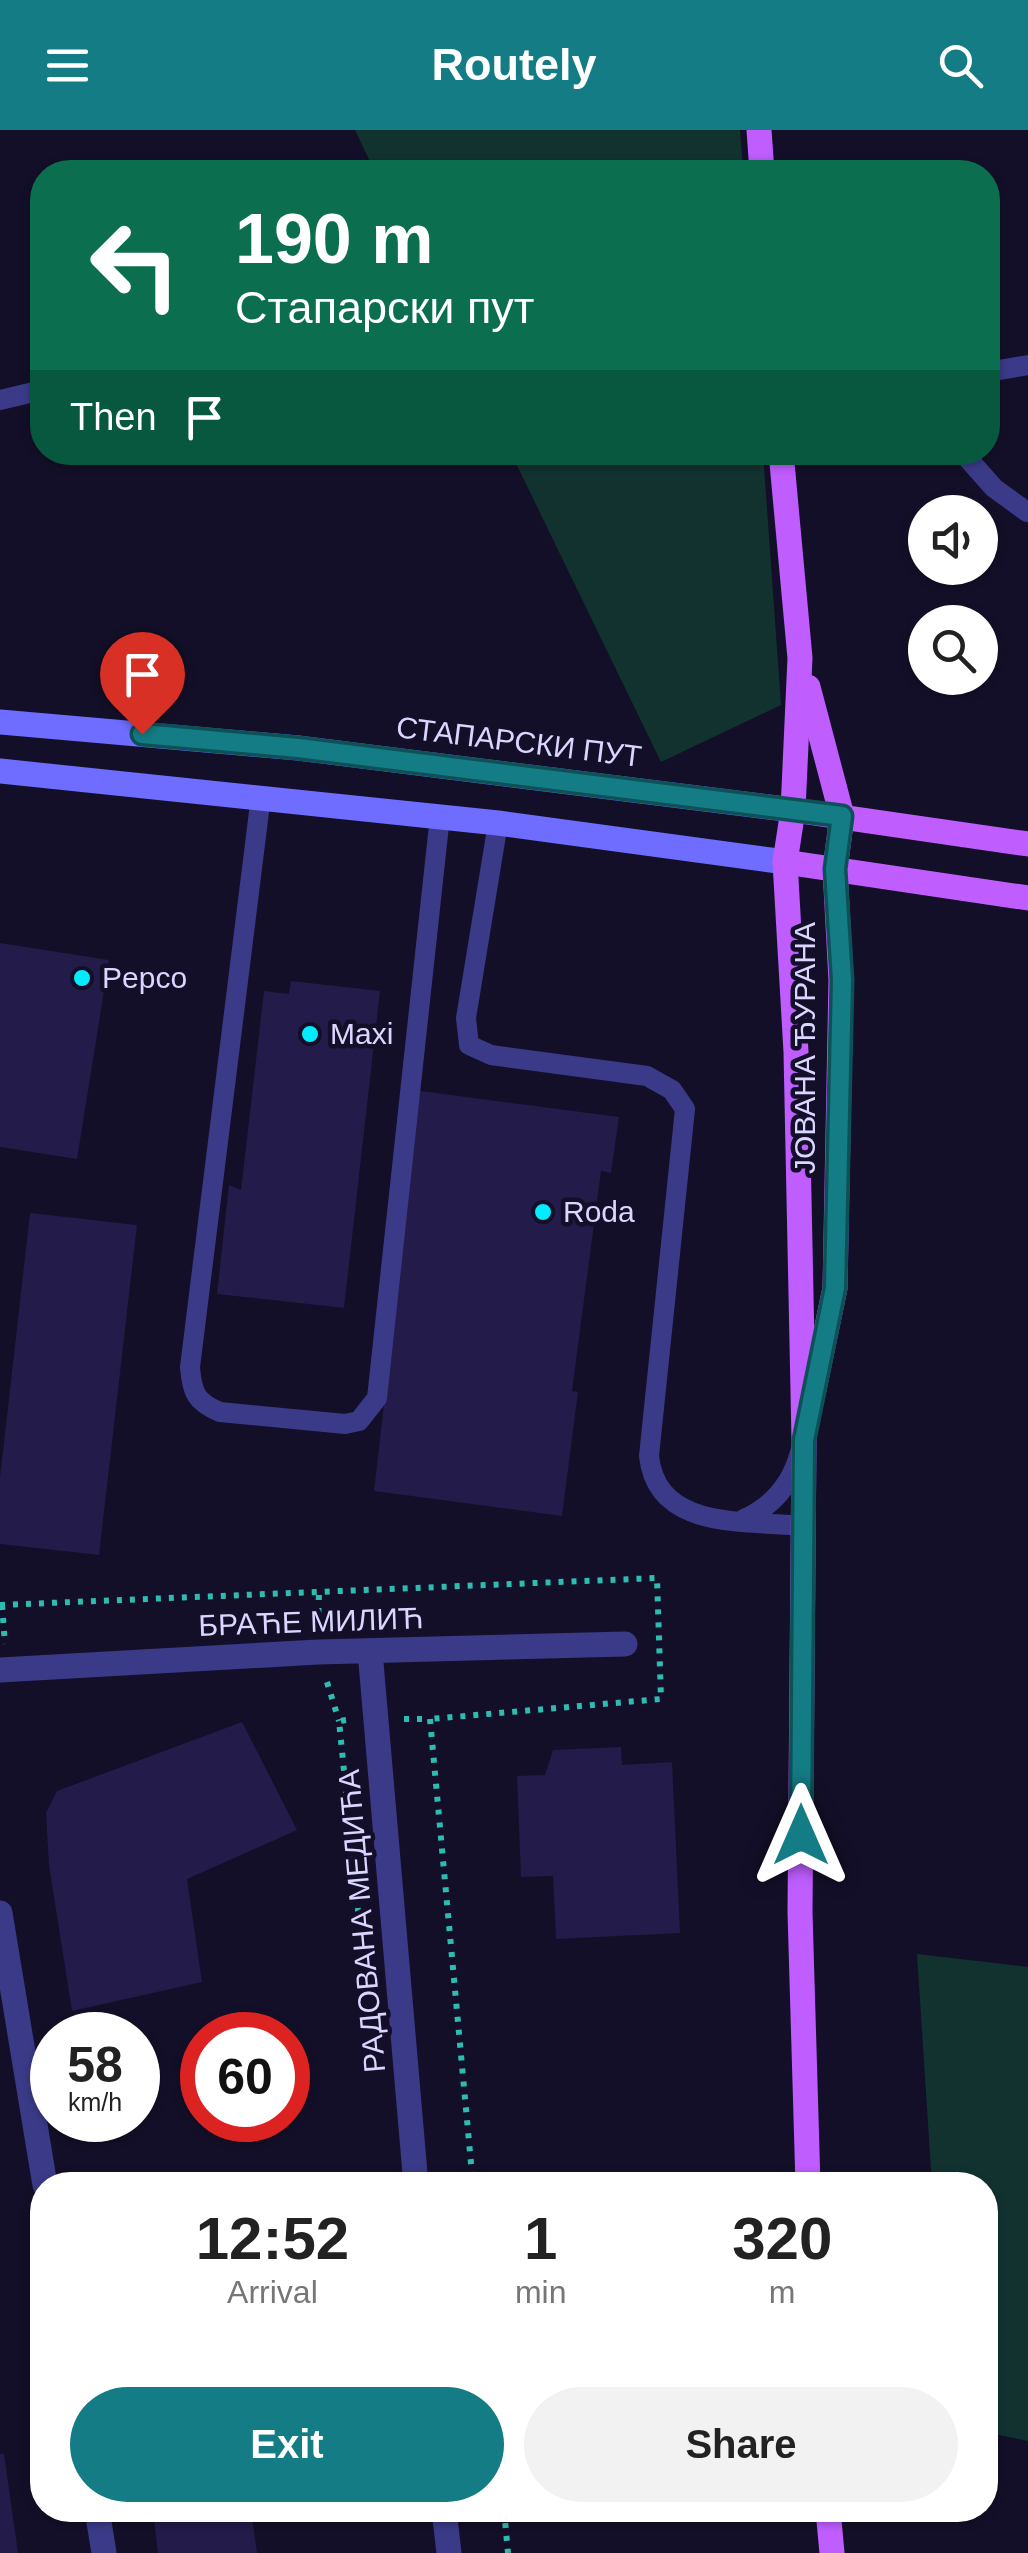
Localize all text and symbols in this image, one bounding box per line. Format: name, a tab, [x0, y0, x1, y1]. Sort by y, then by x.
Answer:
icon: menu	[40, 38, 95, 93]
icon: search	[933, 38, 988, 93]
text: Routely	[431, 39, 597, 90]
icon: left	[70, 200, 200, 330]
text: 190 m	[235, 200, 433, 278]
text: Стапарски пут	[235, 282, 534, 333]
icon: arrive	[177, 390, 232, 445]
text: Then	[70, 396, 157, 438]
map controls	[908, 495, 998, 695]
button: sound	[908, 495, 998, 585]
button: search	[908, 605, 998, 695]
pin	[100, 632, 185, 735]
icon: arrive	[115, 647, 170, 702]
street label: СТАПАРСКИ ПУТ	[395, 710, 644, 773]
street label: ЈОВАНА ЂУРАНА	[788, 922, 821, 1174]
place label: Pepco	[102, 961, 187, 994]
marker: Pepco	[71, 967, 93, 989]
place label: Maxi	[330, 1017, 393, 1050]
marker: Maxi	[299, 1023, 321, 1045]
place label: Roda	[563, 1195, 635, 1228]
marker: Roda	[532, 1201, 554, 1223]
street label: БРАЋЕ МИЛИЋ	[198, 1601, 424, 1642]
street label: РАДОВАНА МЕДИЋА	[332, 1768, 391, 2074]
position arrow	[749, 1783, 853, 1887]
speed limit sign: 60	[180, 2012, 310, 2142]
text: 58	[67, 2037, 123, 2093]
text: km/h	[68, 2088, 122, 2116]
text: 12:52	[196, 2205, 349, 2272]
text: 1	[524, 2205, 557, 2272]
text: 320	[732, 2205, 832, 2272]
text: Arrival	[227, 2274, 318, 2310]
text: min	[515, 2274, 566, 2310]
text: m	[769, 2274, 796, 2310]
button: Exit	[70, 2387, 504, 2502]
button: Share	[524, 2387, 958, 2502]

